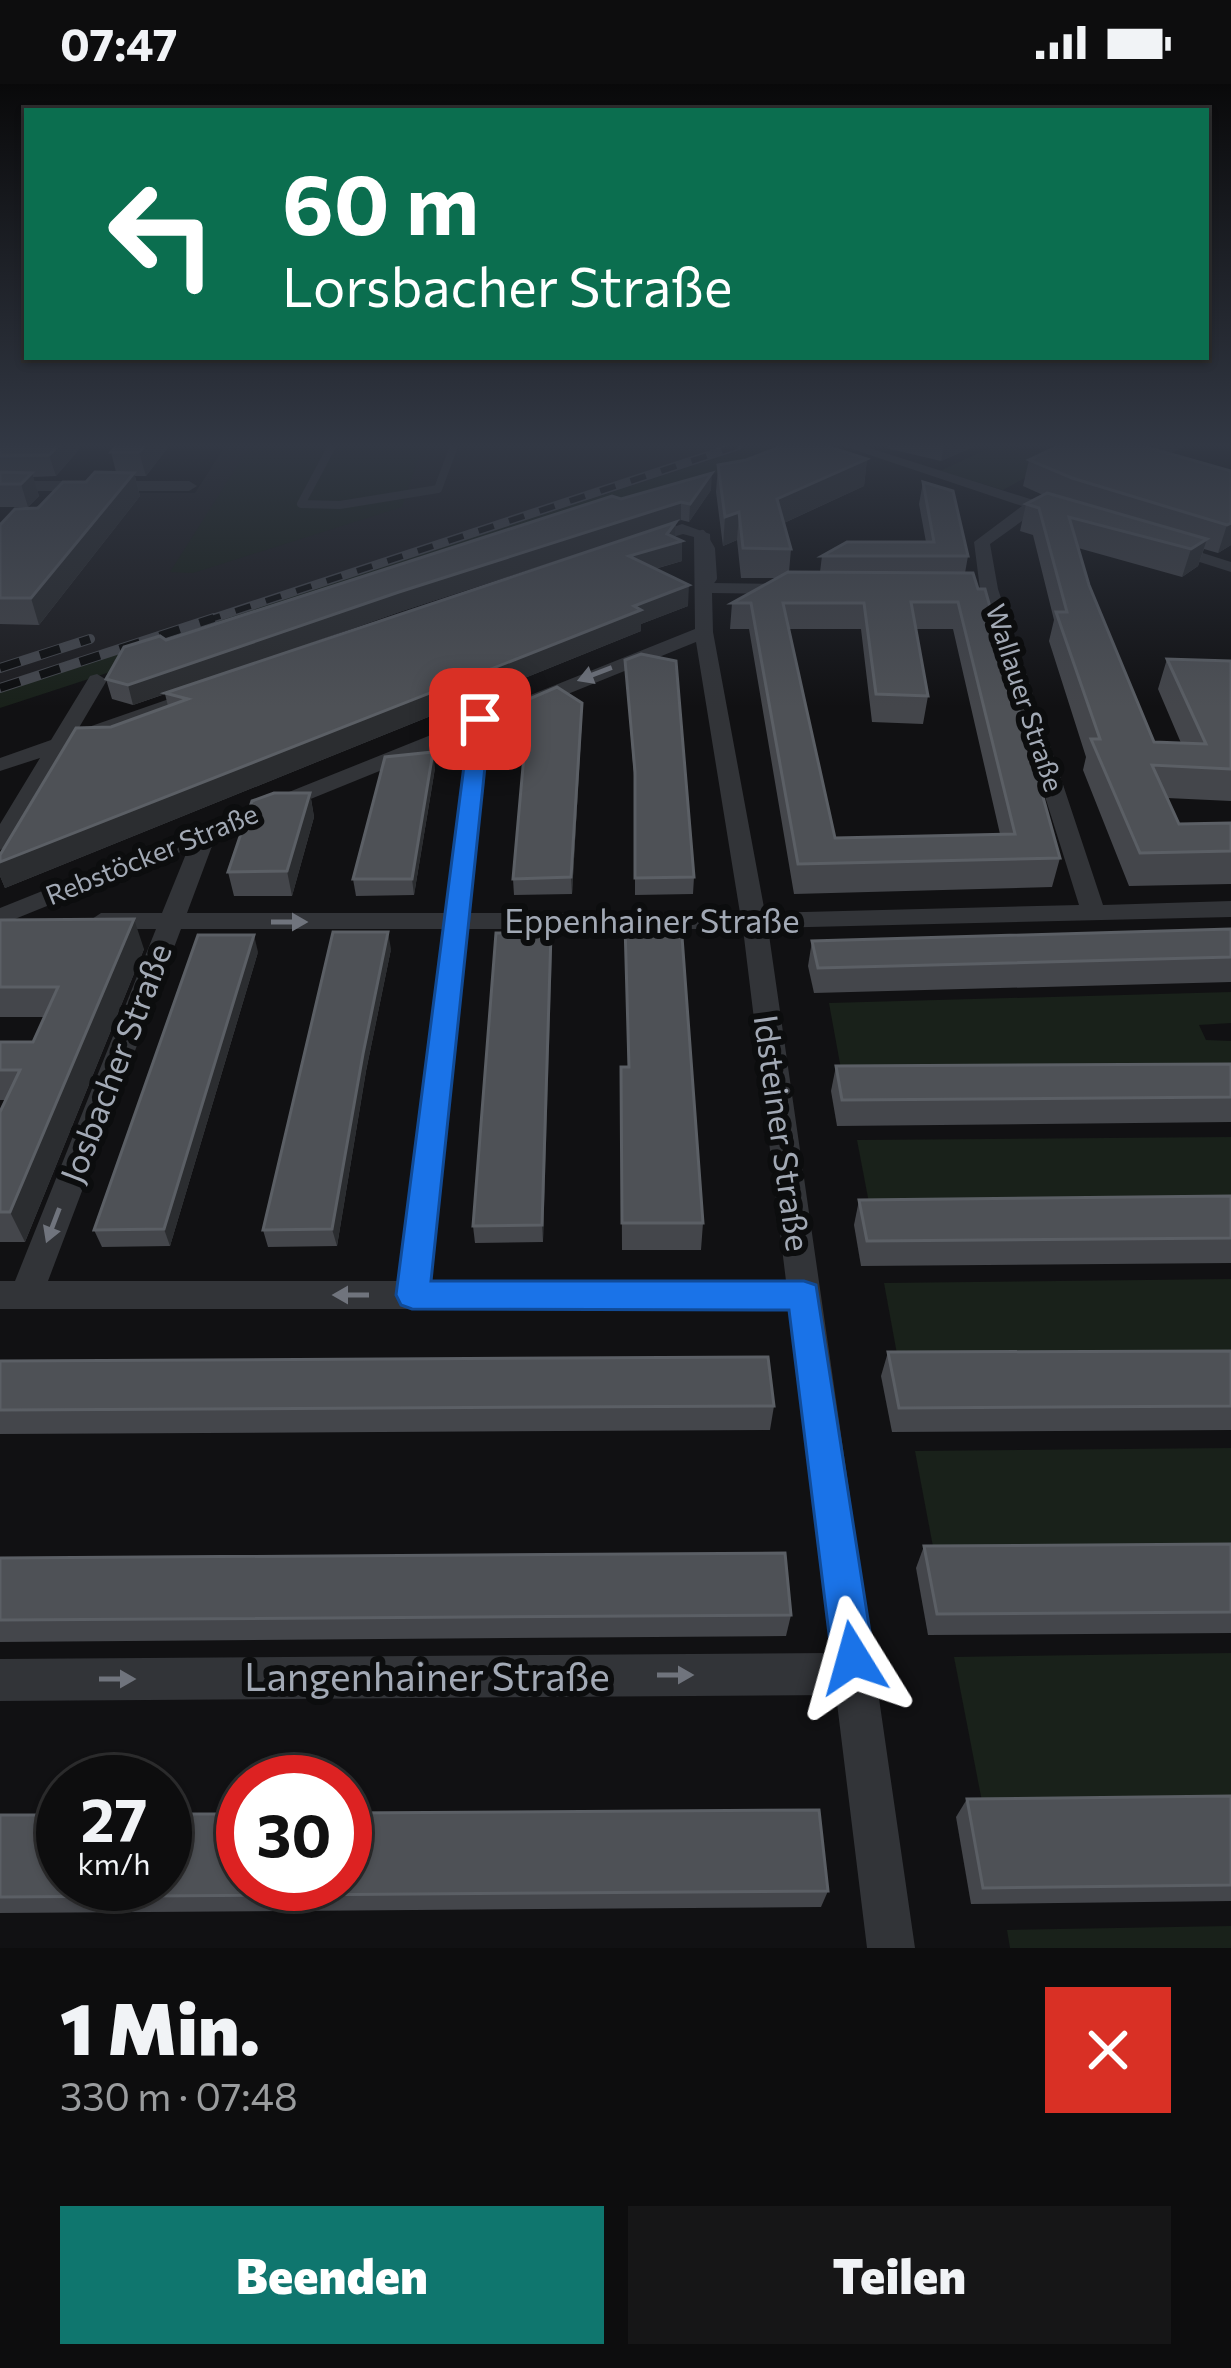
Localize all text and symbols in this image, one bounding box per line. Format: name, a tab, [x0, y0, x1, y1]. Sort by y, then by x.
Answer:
text: 07:47	[60, 15, 178, 70]
text: 60 m	[282, 150, 479, 252]
icon: left	[84, 156, 240, 312]
text: Lorsbacher Straße	[282, 252, 732, 318]
street label: Wallauer Straße	[980, 600, 1071, 795]
one-way arrow	[577, 666, 613, 685]
pin	[429, 668, 531, 770]
icon: arrive	[447, 686, 513, 752]
street label: Rebstöcker Straße	[41, 796, 262, 911]
street label: Eppenhainer Straße	[504, 899, 800, 940]
one-way arrow	[271, 912, 309, 931]
street label: Josbacher Straße	[50, 937, 179, 1188]
street label: Idsteiner Straße	[747, 1012, 820, 1254]
one-way arrow	[43, 1208, 62, 1244]
one-way arrow	[331, 1285, 369, 1305]
position arrow	[790, 1595, 916, 1721]
street label: Langenhainer Straße	[244, 1651, 610, 1699]
one-way arrow	[657, 1665, 695, 1685]
one-way arrow	[99, 1669, 137, 1689]
speed limit sign: 30	[216, 1755, 372, 1911]
text: 27	[81, 1781, 147, 1854]
text: km/h	[78, 1844, 150, 1881]
text: 1 Min.	[60, 1982, 260, 2070]
button: close	[1045, 1987, 1171, 2113]
text: 330 m · 07:48	[60, 2071, 298, 2119]
button: Beenden	[60, 2206, 604, 2344]
button: Teilen	[628, 2206, 1171, 2344]

